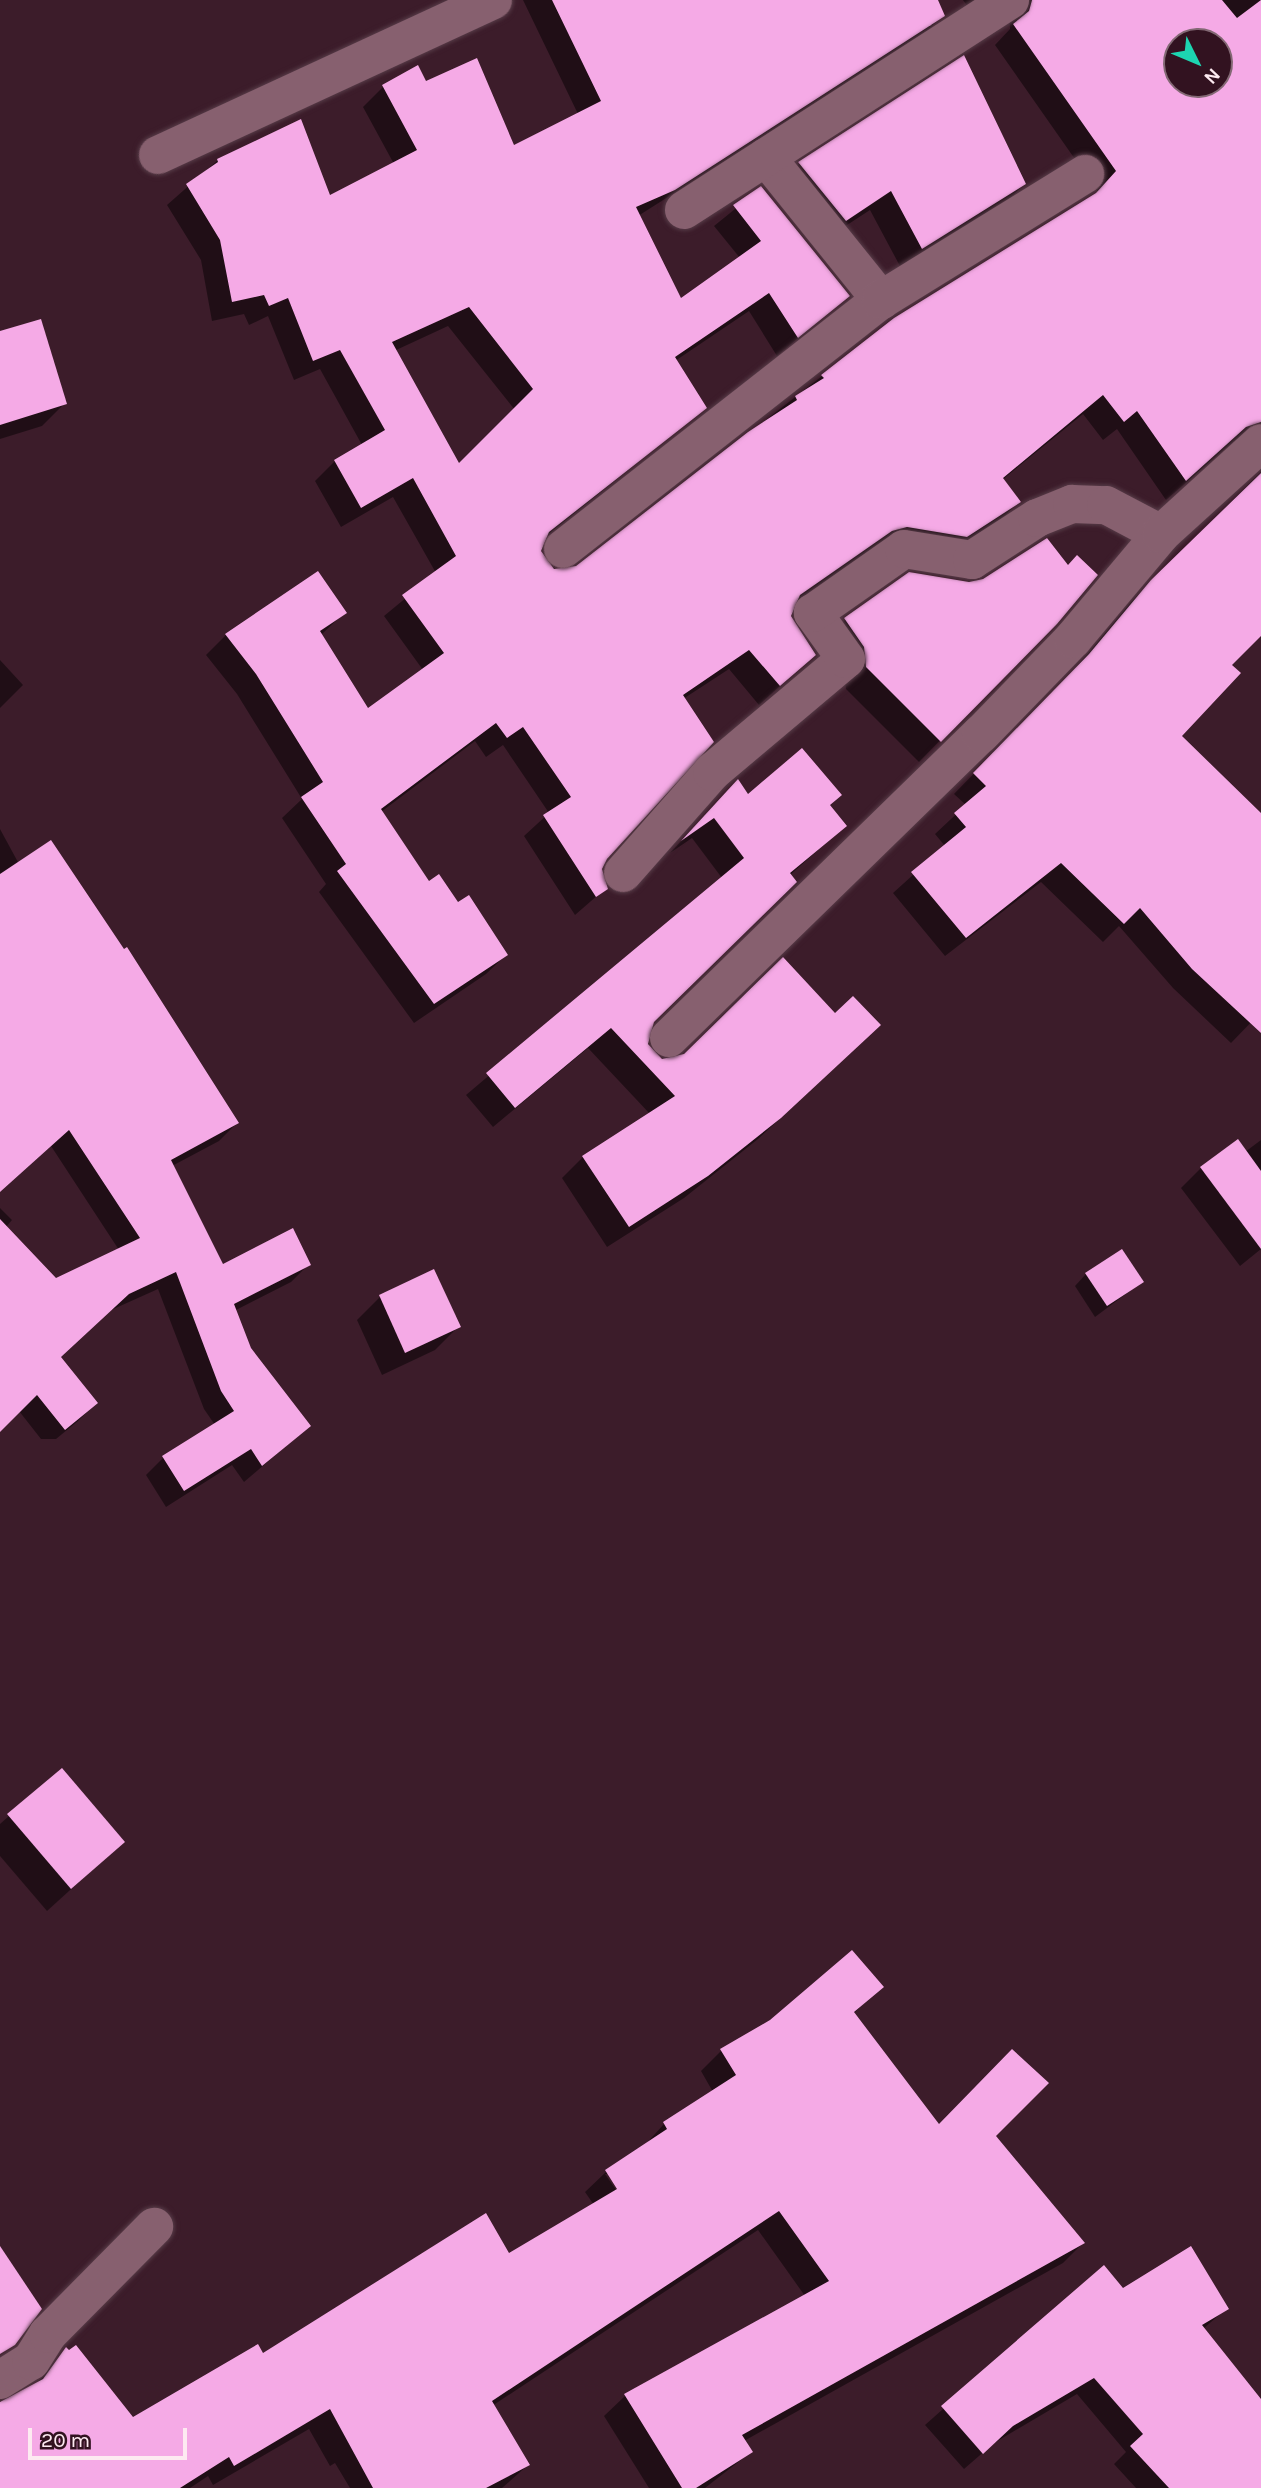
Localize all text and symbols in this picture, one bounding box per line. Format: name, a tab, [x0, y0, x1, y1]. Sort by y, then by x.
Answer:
north arrow	[1163, 28, 1233, 98]
text: N	[1199, 63, 1225, 88]
scale bar	[32, 2414, 191, 2458]
text: 20 m	[41, 2428, 90, 2452]

